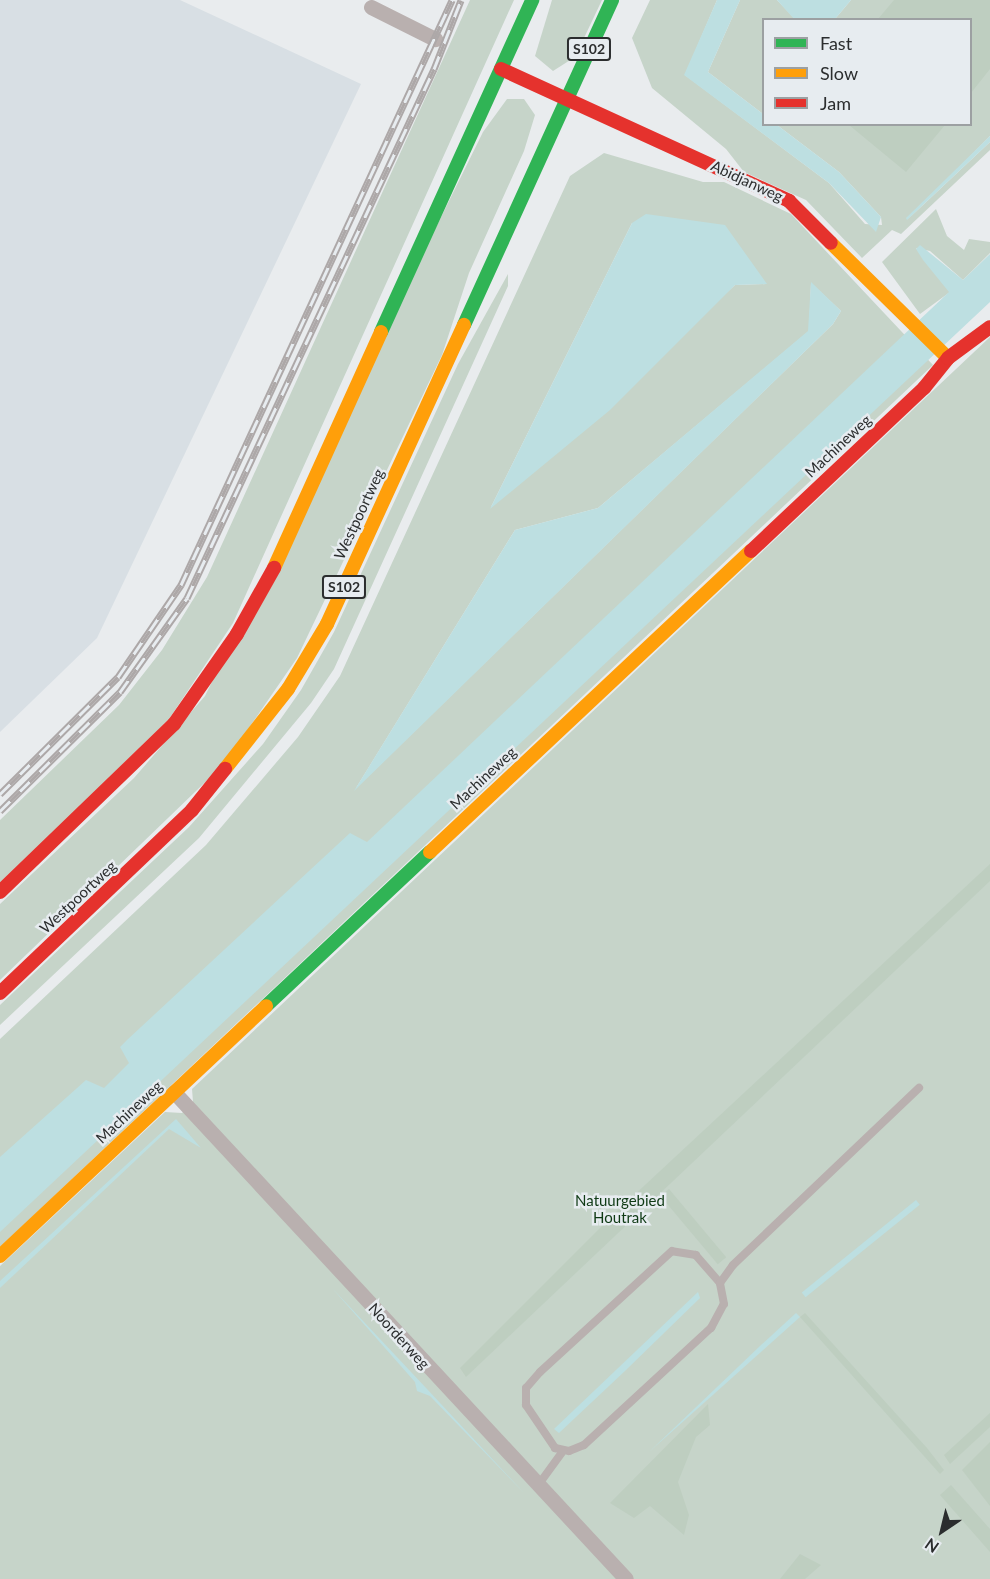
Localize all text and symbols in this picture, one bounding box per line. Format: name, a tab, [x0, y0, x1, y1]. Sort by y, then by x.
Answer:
legend	[762, 18, 972, 126]
text: Fast	[820, 32, 852, 54]
road number: S102	[566, 38, 612, 60]
text: Slow	[820, 62, 858, 84]
text: Jam	[820, 92, 851, 114]
street label: Abidjanweg	[708, 157, 786, 205]
street label: Machineweg	[801, 411, 875, 481]
street label: Westpoortweg	[330, 466, 388, 562]
road number: S102	[322, 576, 366, 598]
street label: Machineweg	[446, 743, 520, 813]
street label: Westpoortweg	[36, 857, 120, 937]
street label: Machineweg	[92, 1077, 166, 1147]
park label: Natuurgebied Houtrak	[575, 1191, 665, 1226]
street label: Noorderweg	[365, 1299, 433, 1373]
north arrow	[912, 1501, 972, 1561]
text: N	[921, 1535, 942, 1557]

